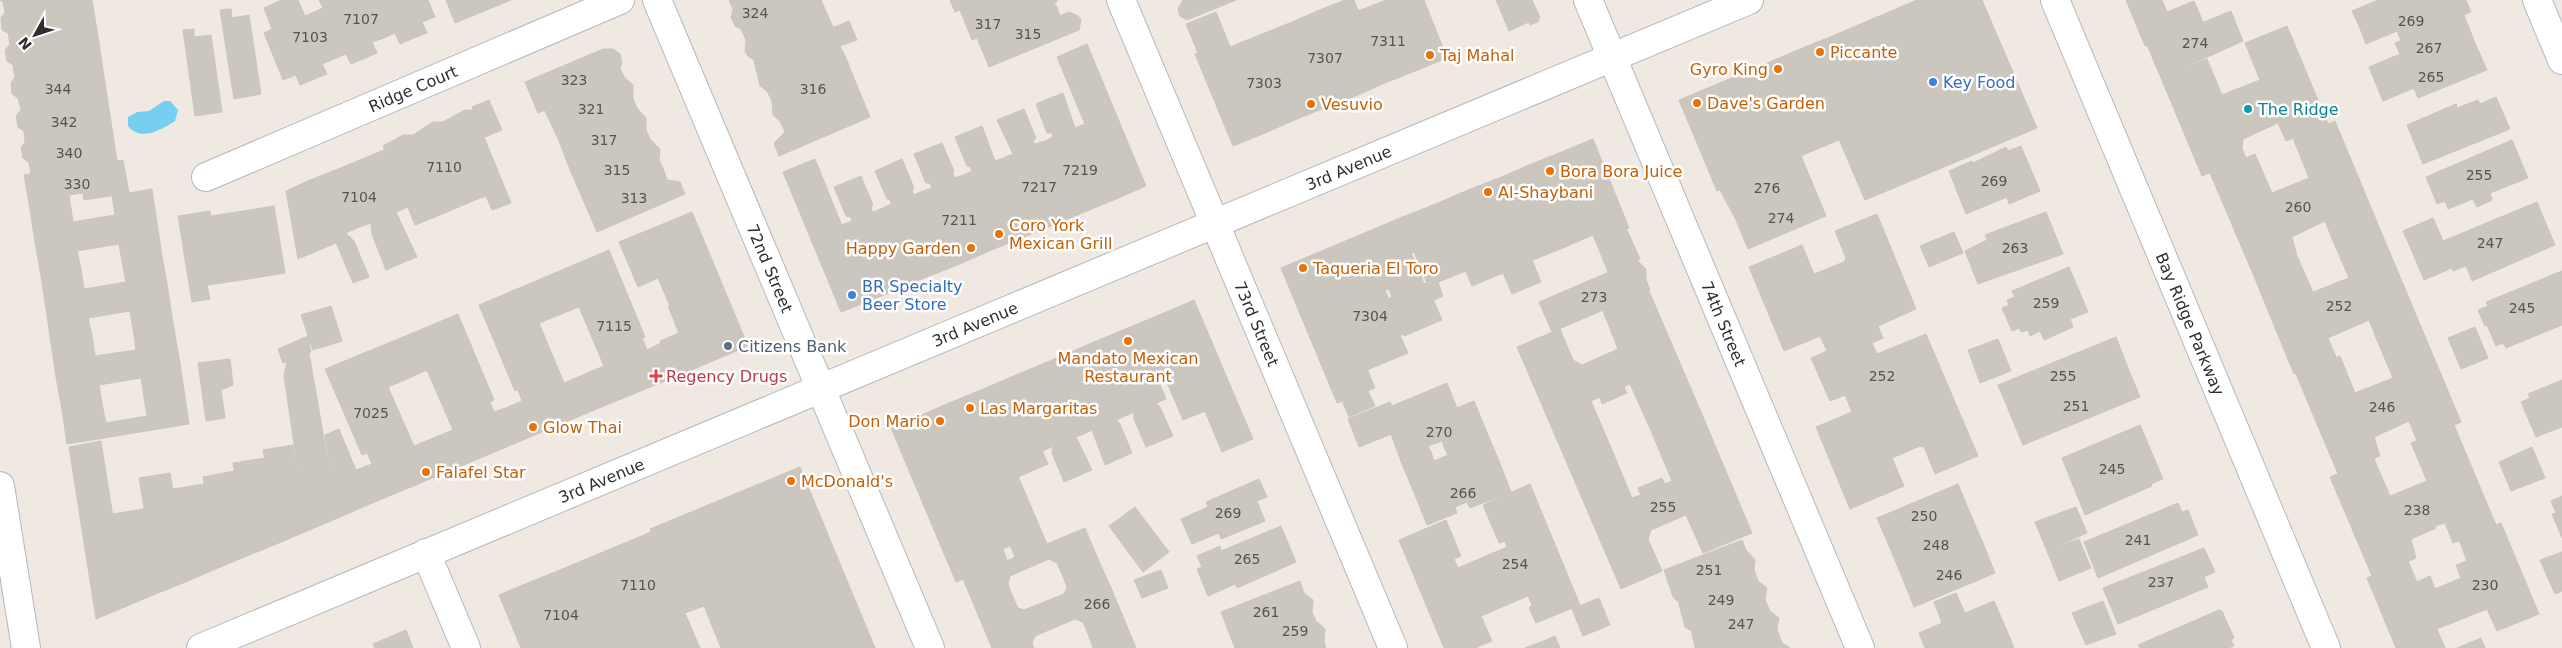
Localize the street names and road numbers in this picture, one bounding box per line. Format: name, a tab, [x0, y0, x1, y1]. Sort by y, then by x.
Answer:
street label: Ridge Court	[366, 61, 460, 116]
street label: 3rd Avenue	[1303, 141, 1394, 194]
street label: 72nd Street	[743, 221, 797, 315]
street label: Bay Ridge Parkway	[2152, 250, 2229, 398]
street label: 73rd Street	[1231, 278, 1283, 369]
street label: 74th Street	[1698, 278, 1750, 369]
street label: 3rd Avenue	[929, 298, 1021, 350]
street label: 3rd Avenue	[556, 454, 647, 507]

